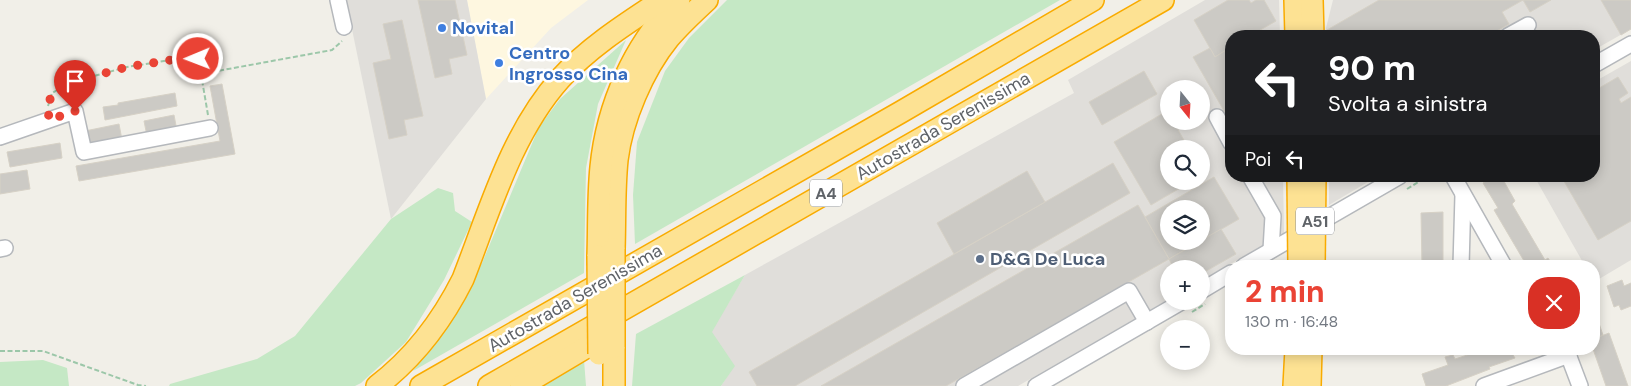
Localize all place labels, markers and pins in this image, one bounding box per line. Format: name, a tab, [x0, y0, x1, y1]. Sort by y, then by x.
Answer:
place label: Novital	[452, 16, 514, 40]
marker: Novital	[436, 22, 448, 34]
place label: Centro Ingrosso Cina	[509, 41, 628, 86]
marker: Centro Ingrosso Cina	[493, 57, 505, 69]
pin	[54, 60, 96, 111]
place label: D&G De Luca	[990, 247, 1105, 271]
marker: D&G De Luca	[974, 253, 986, 265]

